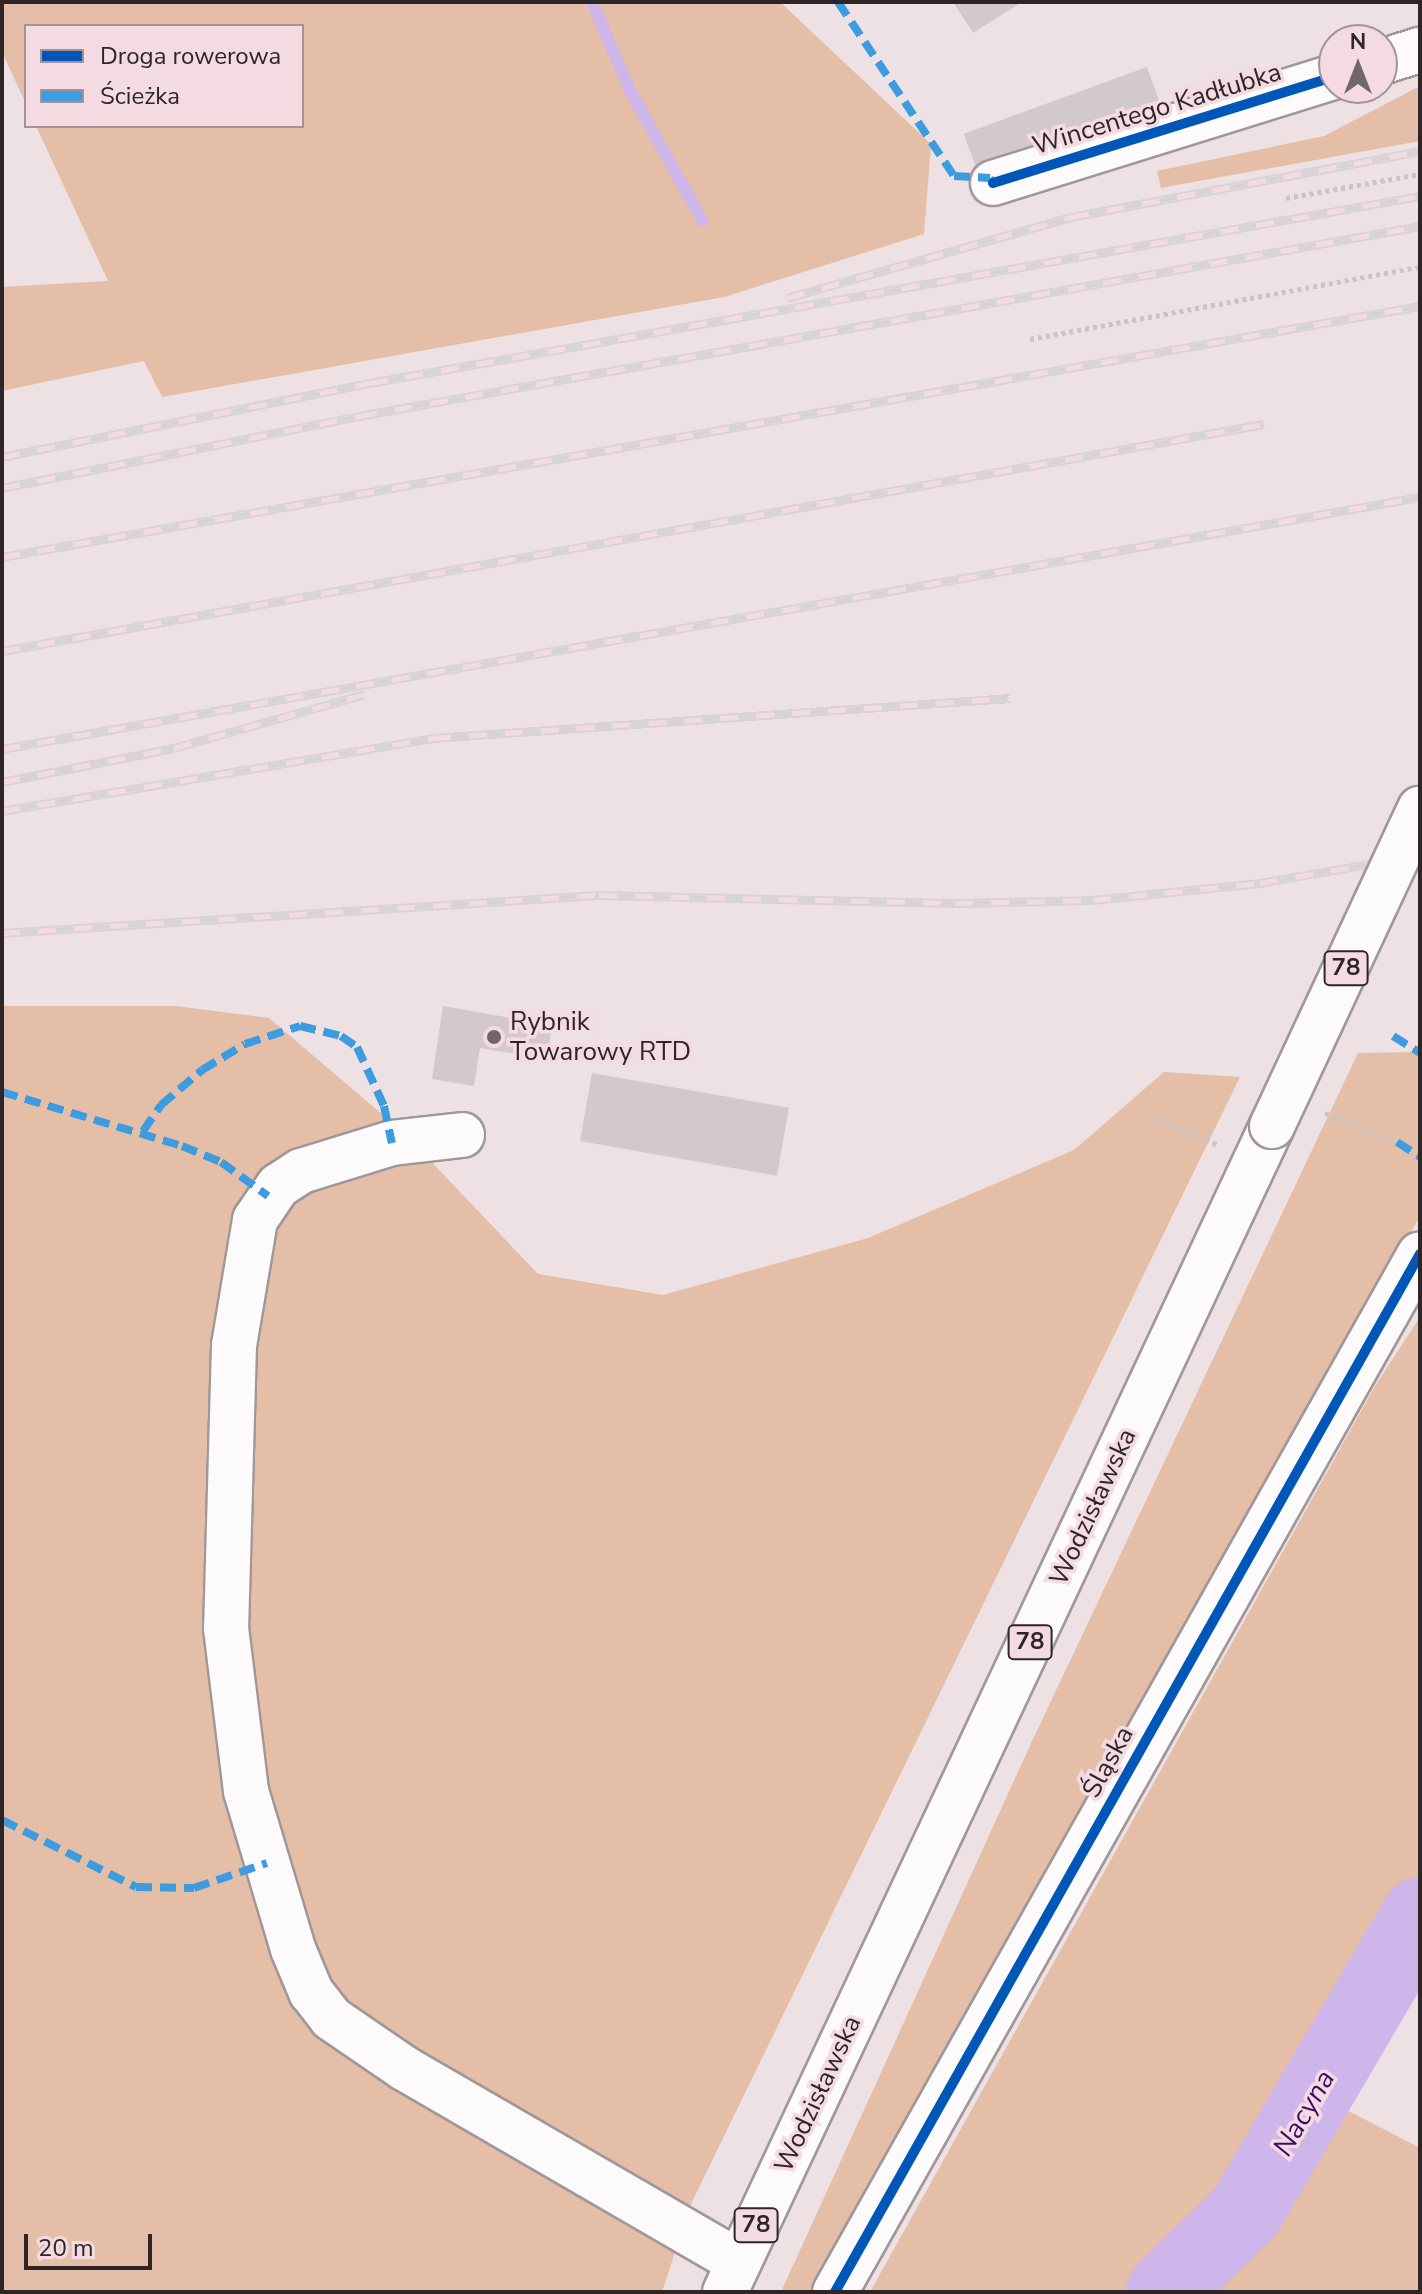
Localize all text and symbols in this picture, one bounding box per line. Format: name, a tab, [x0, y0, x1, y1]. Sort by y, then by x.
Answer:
legend	[24, 24, 304, 128]
north arrow	[1318, 24, 1398, 104]
text: N	[1350, 27, 1366, 57]
text: Droga rowerowa	[100, 40, 281, 72]
street label: Wincentego Kadłubka	[1029, 56, 1285, 162]
text: Ścieżka	[100, 80, 180, 112]
road number: 78	[1322, 948, 1370, 988]
place label: Rybnik Towarowy RTD	[510, 1006, 691, 1068]
marker: Rybnik Towarowy RTD	[485, 1028, 503, 1046]
street label: Wodzisławska	[1043, 1424, 1143, 1590]
road number: 78	[1006, 1622, 1054, 1662]
street label: Śląska	[1076, 1721, 1140, 1803]
street label: Wodzisławska	[768, 2011, 868, 2177]
water label: Nacyna	[1266, 2064, 1342, 2162]
road number: 78	[732, 2205, 780, 2245]
scale bar	[28, 2218, 156, 2268]
text: 20 m	[38, 2232, 94, 2264]

